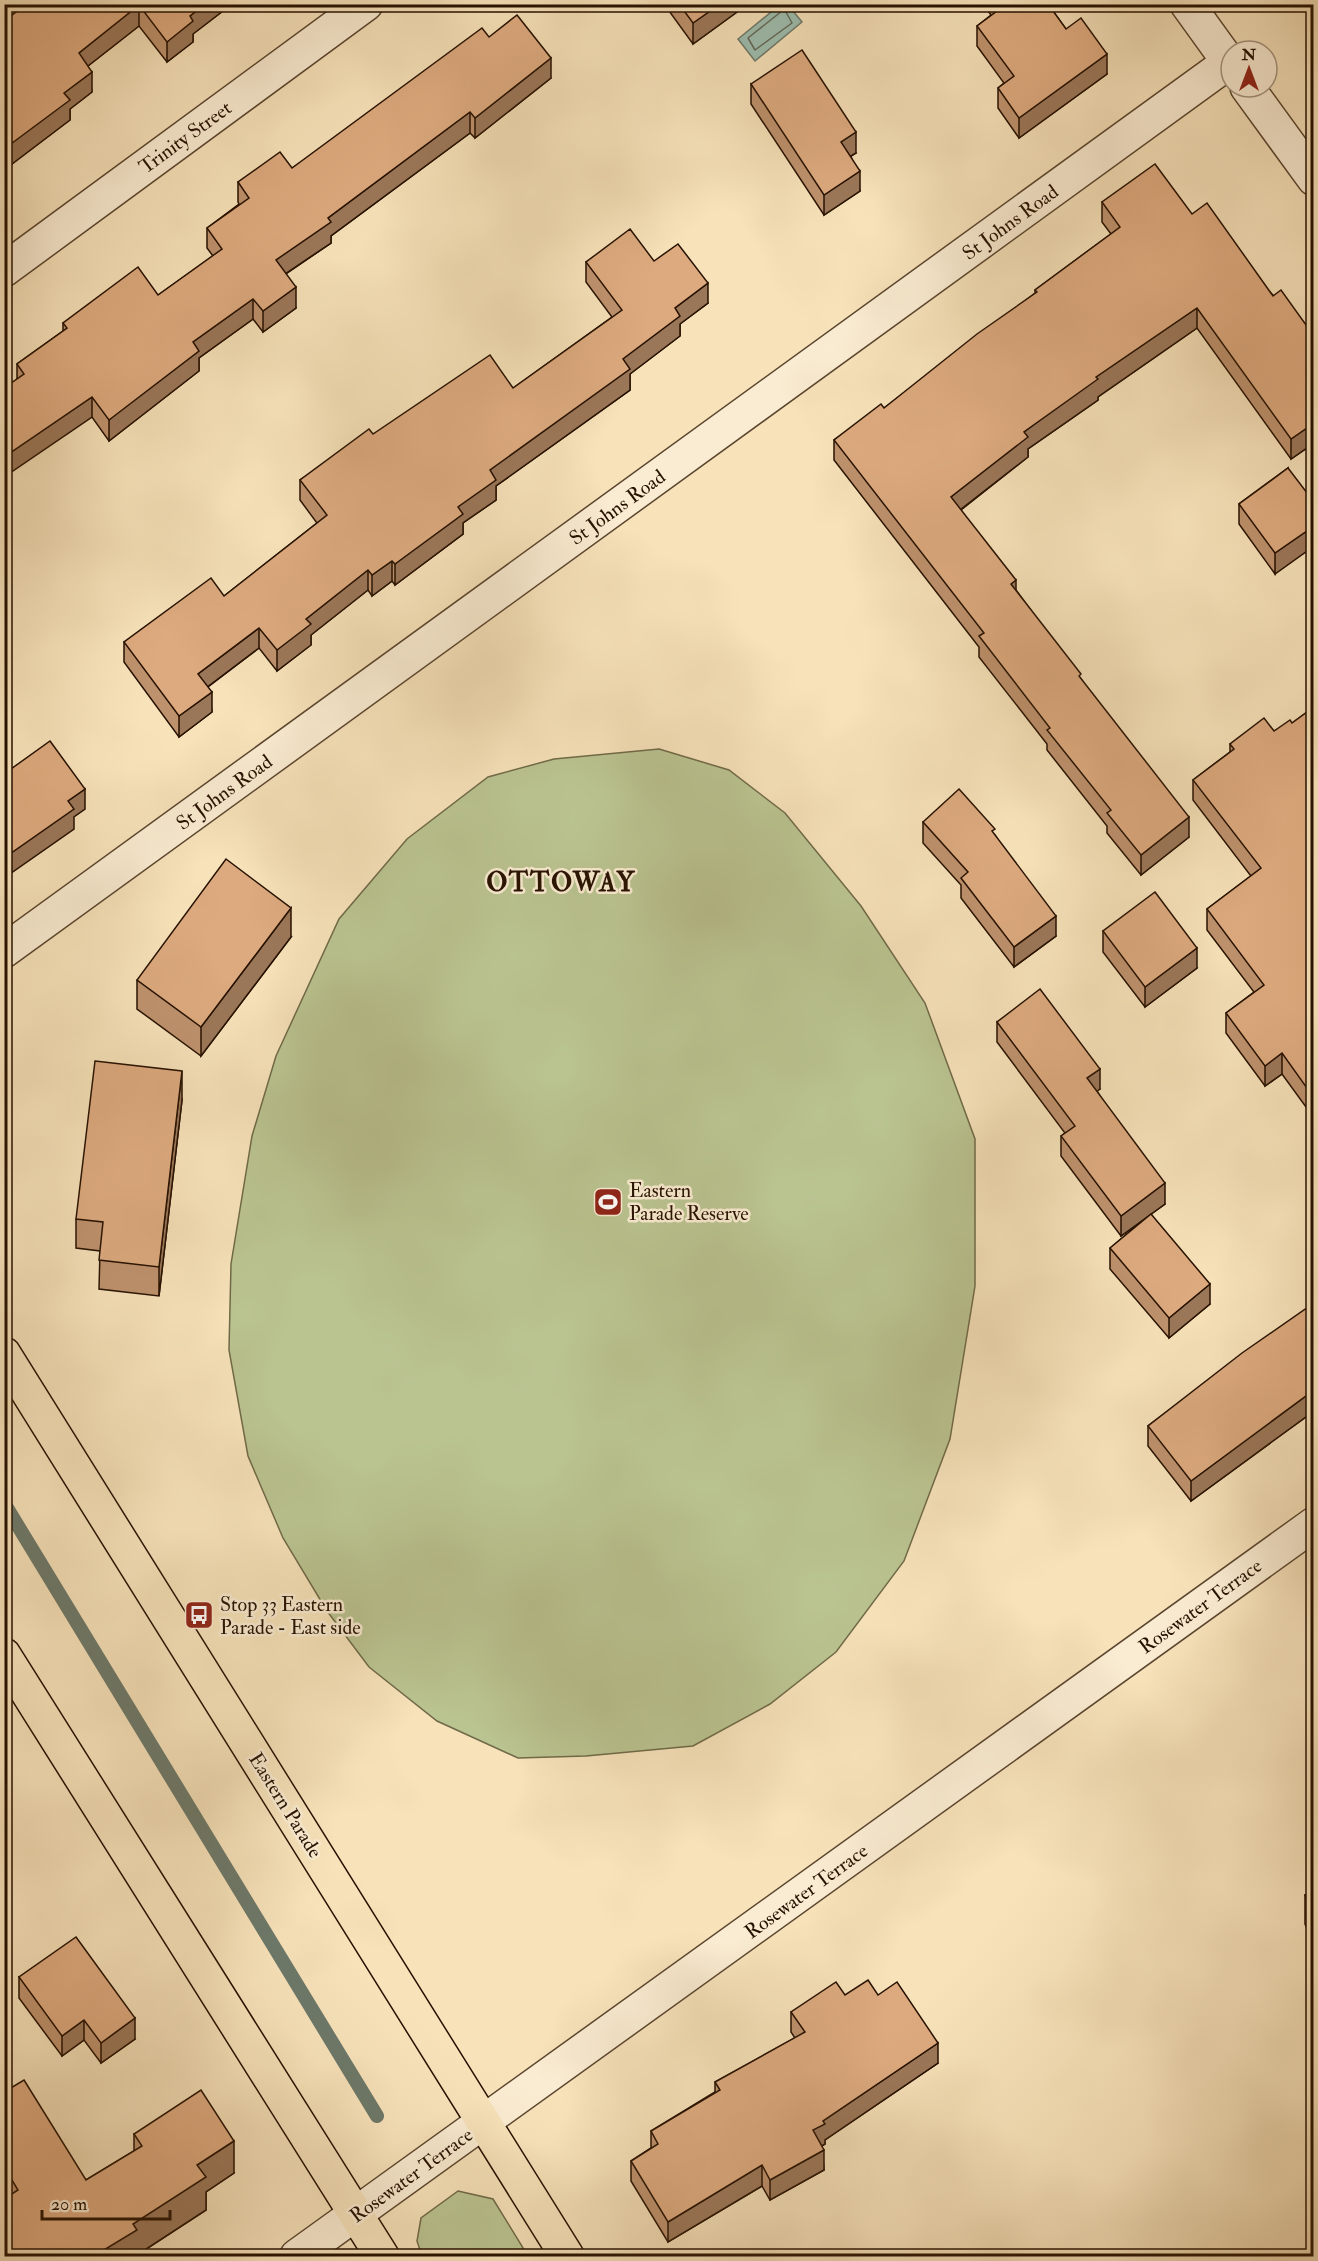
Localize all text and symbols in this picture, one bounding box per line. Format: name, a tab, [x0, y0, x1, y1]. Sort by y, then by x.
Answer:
north arrow	[1219, 39, 1279, 99]
text: N	[1241, 45, 1257, 65]
street label: Trinity Street	[134, 95, 237, 179]
street label: St Johns Road	[957, 179, 1063, 266]
street label: St Johns Road	[564, 464, 670, 551]
street label: St Johns Road	[171, 749, 277, 836]
district label: OTTOWAY	[486, 867, 636, 899]
place label: Eastern Parade Reserve	[629, 1178, 749, 1226]
sports icon: Eastern Parade Reserve	[592, 1186, 624, 1218]
street label: Rosewater Terrace	[1134, 1553, 1267, 1659]
place label: Stop 33 Eastern Parade - East side	[220, 1592, 361, 1640]
bus stop icon: Stop 33 Eastern Parade - East side	[183, 1599, 215, 1631]
street label: Eastern Parade	[243, 1748, 328, 1863]
street label: Rosewater Terrace	[740, 1838, 873, 1944]
street label: Rosewater Terrace	[345, 2122, 478, 2228]
scale bar	[42, 2183, 170, 2221]
text: 20 m	[51, 2193, 87, 2216]

